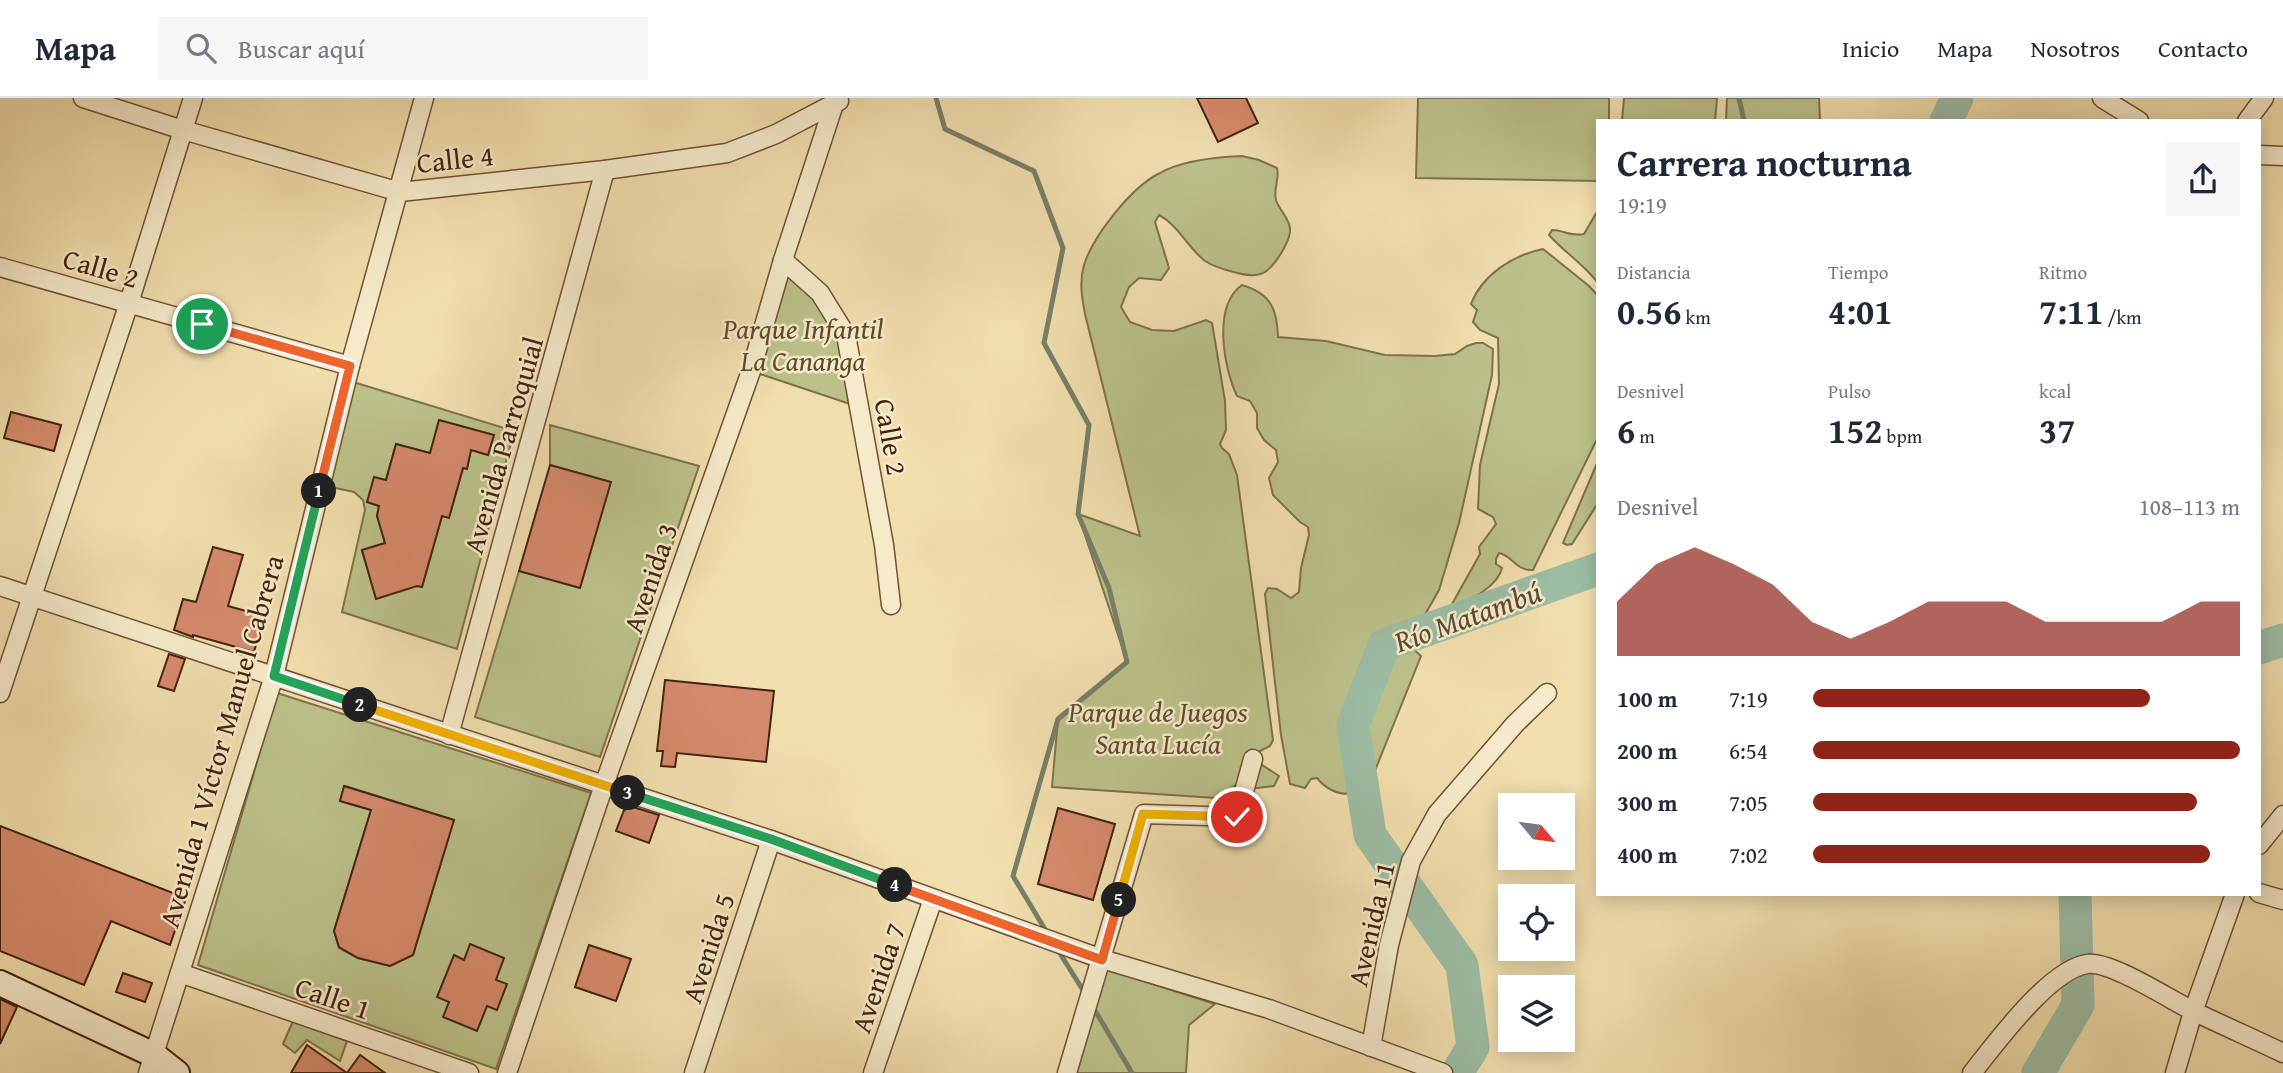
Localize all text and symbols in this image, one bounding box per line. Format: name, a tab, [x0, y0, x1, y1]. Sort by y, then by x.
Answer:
search box	[158, 17, 648, 80]
text: Mapa	[35, 24, 116, 72]
icon: search	[182, 29, 220, 67]
text: Buscar aquí	[238, 29, 365, 68]
text: Inicio	[1842, 31, 1899, 66]
text: Mapa	[1937, 31, 1993, 66]
text: Nosotros	[2031, 31, 2120, 66]
text: Contacto	[2158, 31, 2248, 66]
street label: Calle 4	[415, 134, 495, 183]
text: Carrera nocturna	[1617, 134, 1912, 190]
button: share	[2166, 142, 2240, 216]
text: 19:19	[1617, 188, 1667, 221]
street label: Calle 2	[58, 237, 144, 298]
text: Distancia	[1617, 258, 1691, 286]
text: Tiempo	[1828, 258, 1888, 286]
text: Ritmo	[2039, 258, 2087, 286]
text: 0.56	[1617, 286, 1681, 337]
text: 4:01	[1828, 286, 1892, 337]
text: 7:11	[2039, 286, 2103, 337]
pin	[172, 294, 232, 354]
text: km	[1681, 303, 1711, 331]
text: /km	[2103, 303, 2142, 331]
icon: arrive	[183, 305, 221, 343]
park label: Parque Infantil La Cananga	[722, 308, 883, 381]
street label: Avenida Parroquial	[452, 331, 553, 558]
text: Desnivel	[1617, 377, 1684, 405]
text: Pulso	[1828, 377, 1871, 405]
text: kcal	[2039, 377, 2071, 405]
street label: Calle 2	[865, 395, 918, 478]
text: 6	[1617, 405, 1635, 456]
text: 152	[1828, 405, 1882, 456]
text: 37	[2039, 405, 2075, 456]
text: m	[1635, 422, 1655, 450]
text: bpm	[1882, 422, 1922, 450]
pin: 1	[302, 474, 336, 508]
text: 1	[314, 476, 323, 504]
text: Desnivel	[1617, 490, 1698, 523]
text: 108–113 m	[2139, 490, 2240, 523]
street label: Avenida 3	[612, 518, 687, 638]
street label: Avenida 1 Víctor Manuel Cabrera	[148, 549, 294, 932]
water label: Río Matambú	[1387, 569, 1548, 663]
text: 100 m	[1617, 682, 1678, 715]
text: 7:19	[1729, 682, 1768, 715]
pin: 2	[342, 688, 378, 722]
text: 2	[355, 690, 364, 718]
park label: Parque de Juegos Santa Lucía	[1067, 691, 1248, 764]
text: 200 m	[1617, 734, 1678, 767]
text: 6:54	[1729, 734, 1768, 767]
pin: 3	[610, 776, 646, 810]
text: 3	[623, 778, 632, 806]
text: 300 m	[1617, 786, 1678, 819]
text: 7:05	[1729, 786, 1768, 819]
pin	[1207, 787, 1267, 847]
north arrow	[1498, 793, 1575, 870]
map controls	[1498, 793, 1575, 1052]
icon: check	[1218, 798, 1256, 836]
text: 400 m	[1617, 838, 1678, 871]
text: 7:02	[1729, 838, 1768, 871]
street label: Avenida 11	[1336, 857, 1405, 990]
pin: 4	[878, 868, 912, 902]
text: 4	[890, 870, 899, 898]
pin: 5	[1102, 882, 1136, 918]
button: locate	[1498, 884, 1575, 961]
text: 5	[1114, 885, 1123, 913]
street label: Avenida 5	[671, 888, 745, 1008]
street label: Avenida 7	[840, 918, 915, 1038]
street label: Calle 1	[290, 966, 376, 1029]
button: layers	[1498, 975, 1575, 1052]

